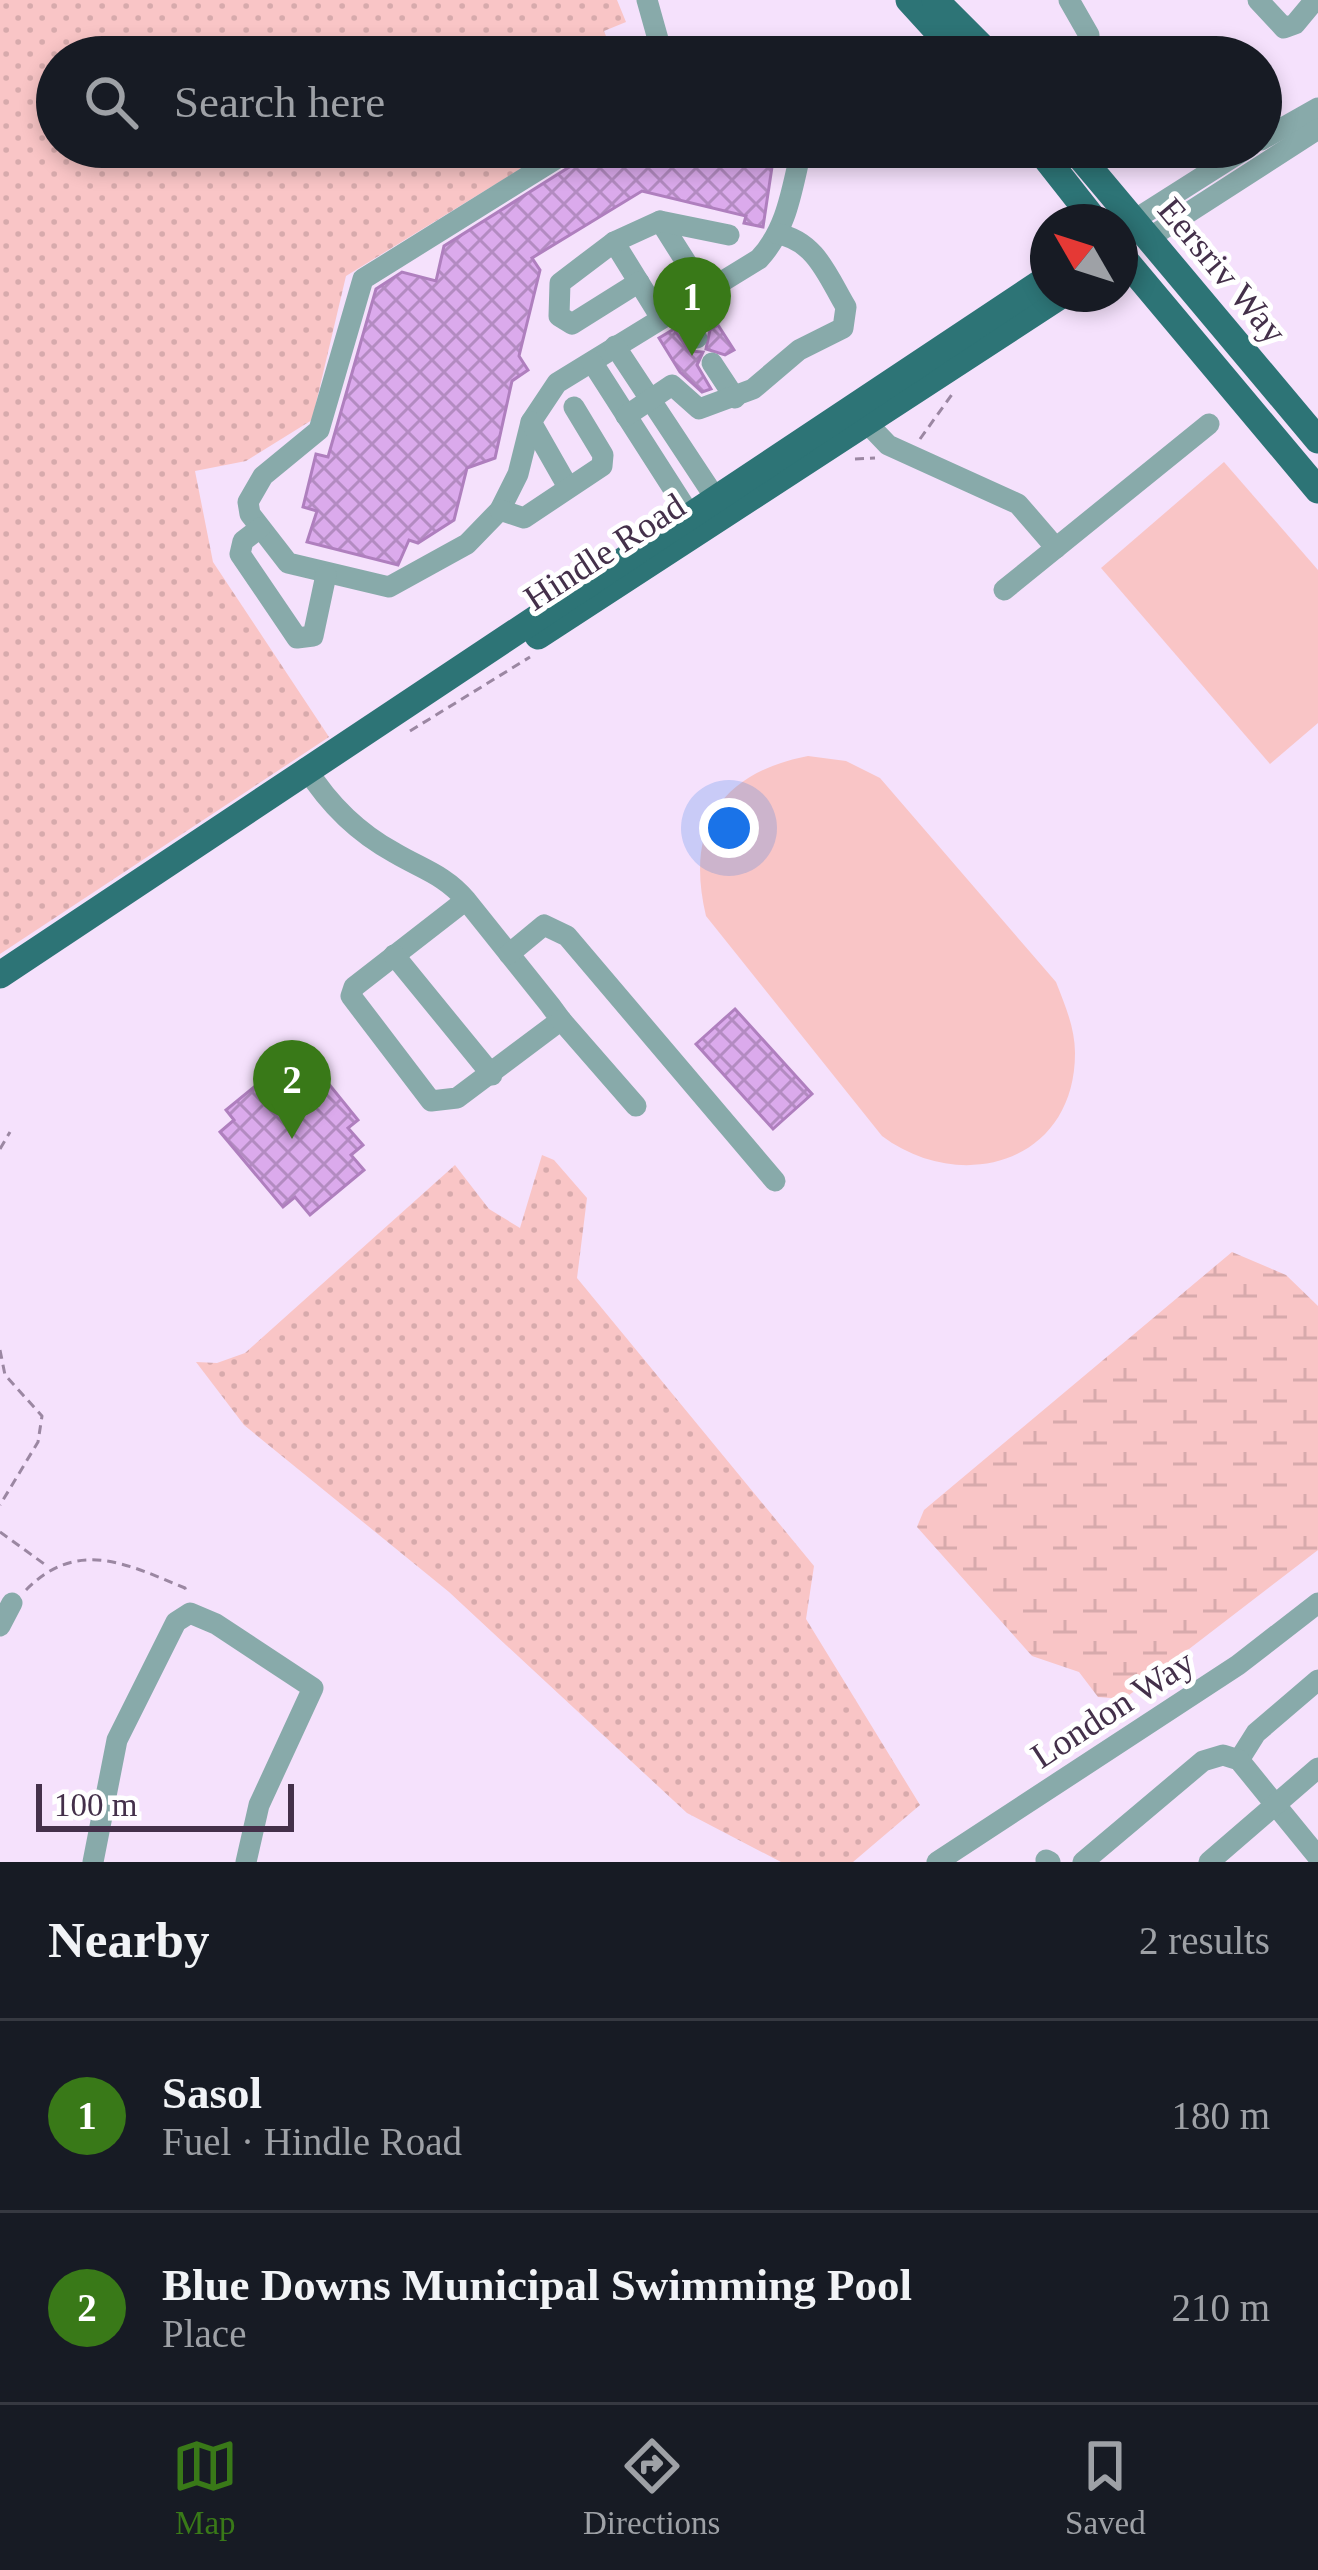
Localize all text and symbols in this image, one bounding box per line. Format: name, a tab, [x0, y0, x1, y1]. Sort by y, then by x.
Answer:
search box	[36, 36, 1282, 168]
icon: search	[78, 69, 144, 135]
text: Search here	[174, 77, 385, 127]
street label: Eersriv Way	[1150, 190, 1295, 351]
north arrow	[1030, 204, 1138, 312]
pin: 1	[653, 257, 731, 356]
street label: Hindle Road	[517, 485, 692, 618]
your location	[699, 798, 759, 858]
pin: 2	[253, 1040, 331, 1139]
street label: London Way	[1024, 1642, 1201, 1776]
scale bar	[36, 1778, 294, 1831]
text: 100 m	[54, 1787, 137, 1823]
text: Nearby	[48, 1912, 209, 1968]
text: 2 results	[1139, 1919, 1270, 1962]
text: Sasol	[162, 2068, 262, 2118]
text: 1	[77, 2094, 97, 2137]
text: 180 m	[1171, 2094, 1270, 2137]
text: Fuel · Hindle Road	[162, 2120, 462, 2163]
text: Blue Downs Municipal Swimming Pool	[162, 2260, 912, 2310]
text: 2	[77, 2286, 97, 2329]
text: 210 m	[1171, 2286, 1270, 2329]
text: Place	[162, 2312, 246, 2355]
tab: Map	[172, 2433, 238, 2542]
tab: Directions	[583, 2433, 720, 2542]
tab: Saved	[1065, 2433, 1146, 2542]

